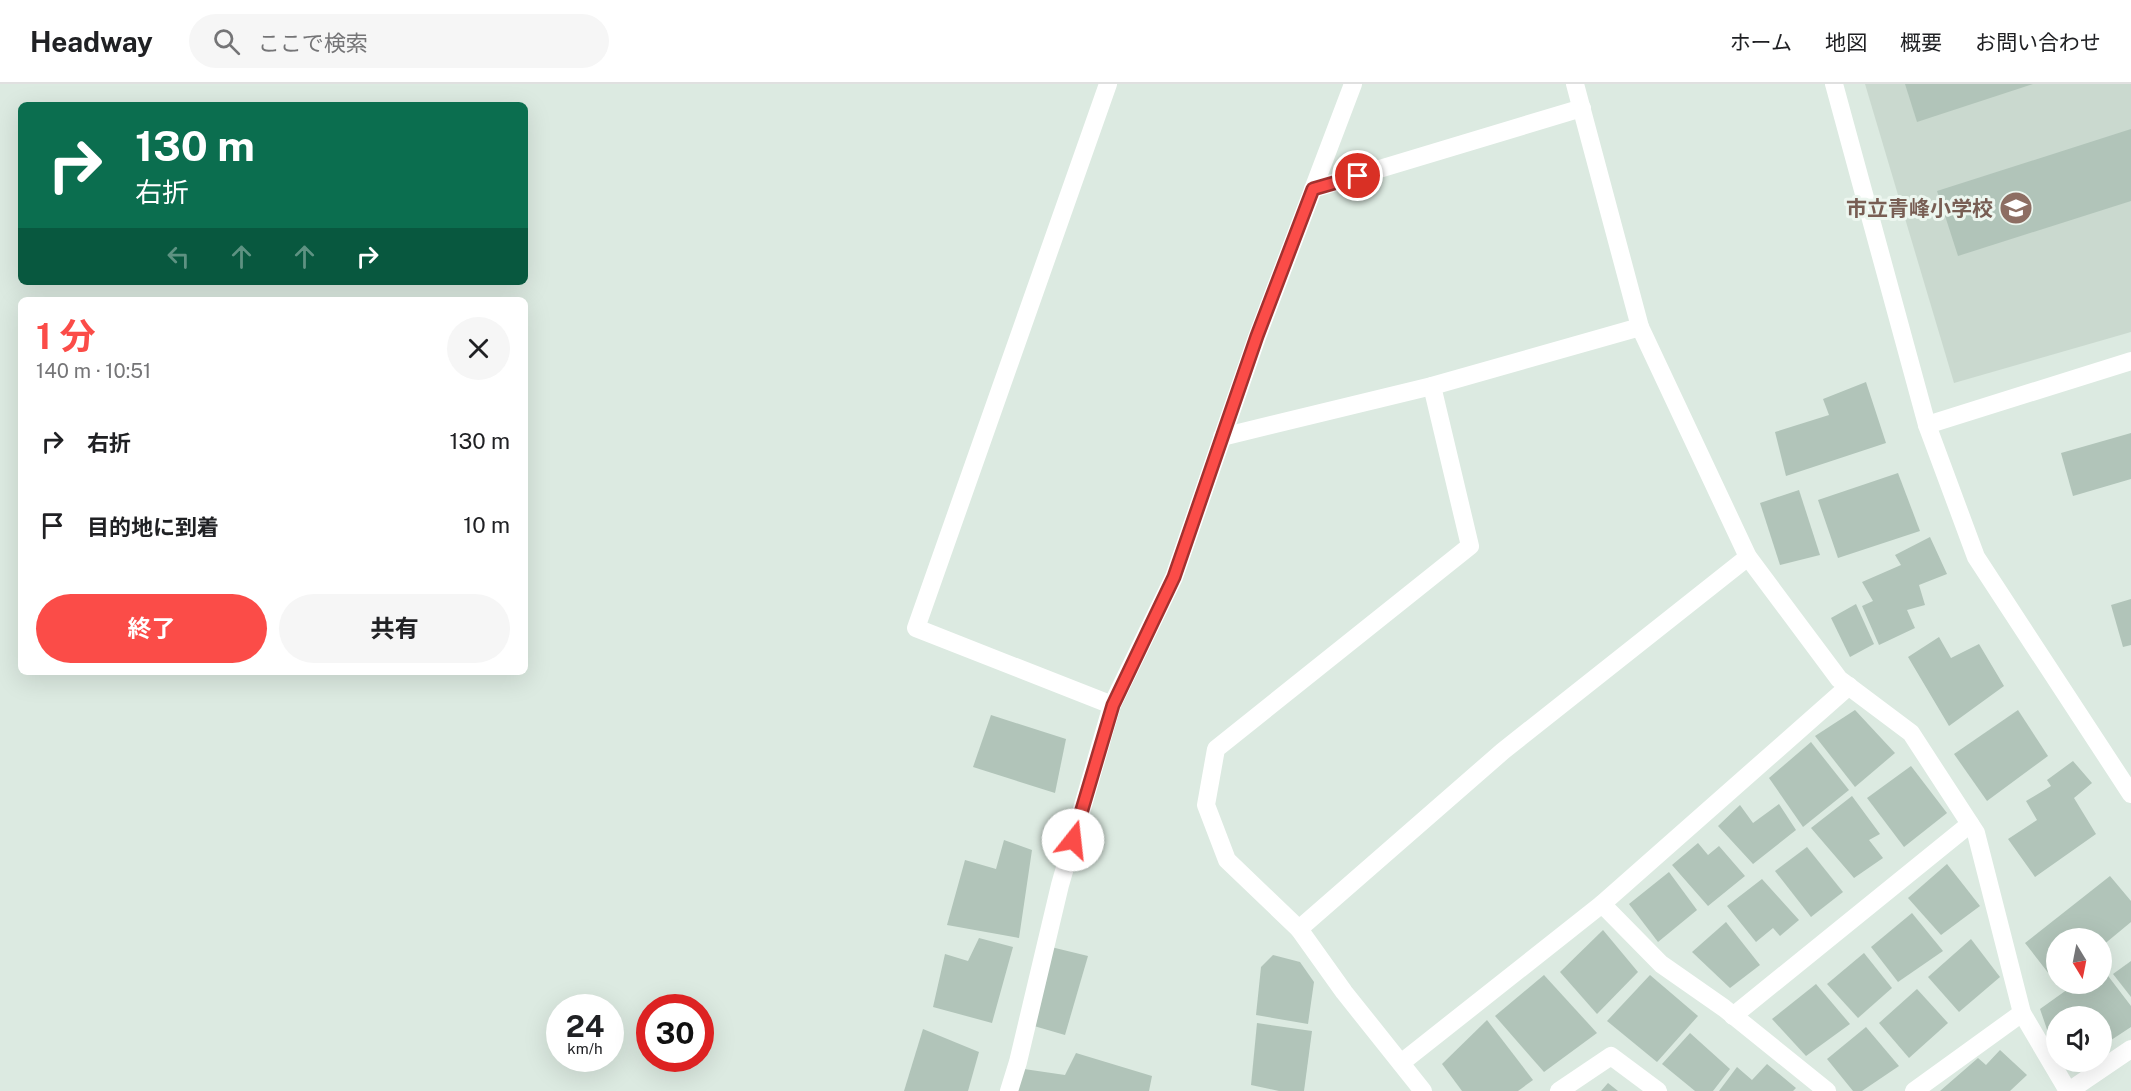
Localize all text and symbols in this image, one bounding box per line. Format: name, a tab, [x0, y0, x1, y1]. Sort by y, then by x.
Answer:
search box	[189, 14, 609, 68]
text: Headway	[30, 25, 153, 58]
icon: search	[210, 25, 243, 58]
text: ここで検索	[258, 30, 368, 56]
text: ホーム	[1730, 30, 1792, 55]
text: 地図	[1825, 30, 1867, 55]
text: 概要	[1900, 30, 1942, 55]
text: お問い合わせ	[1975, 30, 2101, 55]
text: 130 m	[135, 121, 255, 170]
icon: right	[36, 126, 114, 204]
pin	[1332, 150, 1383, 201]
icon: arrive	[1341, 159, 1374, 192]
text: 右折	[135, 176, 189, 208]
school or university icon: 市立青峰小学校	[1998, 190, 2034, 226]
place label: 市立青峰小学校	[1846, 196, 1993, 221]
icon: left	[162, 240, 195, 273]
icon: ahead	[225, 240, 258, 273]
icon: ahead	[288, 240, 321, 273]
icon: right	[351, 240, 384, 273]
text: 1 分	[36, 315, 96, 357]
button: close	[447, 317, 510, 380]
text: 140 m · 10:51	[36, 359, 151, 383]
icon: right	[36, 425, 69, 458]
text: 130 m	[449, 428, 510, 454]
text: 右折	[87, 430, 131, 456]
icon: arrive	[36, 509, 69, 542]
text: 10 m	[463, 512, 510, 538]
text: 目的地に到着	[87, 514, 219, 540]
button: 終了	[36, 594, 267, 663]
button: 共有	[279, 594, 510, 663]
position arrow	[1041, 808, 1105, 872]
north arrow	[2046, 928, 2112, 994]
map controls	[2046, 928, 2112, 1072]
speed limit sign: 30	[636, 994, 714, 1072]
button: sound	[2046, 1006, 2112, 1072]
text: 24	[566, 1008, 604, 1044]
text: km/h	[567, 1040, 603, 1057]

